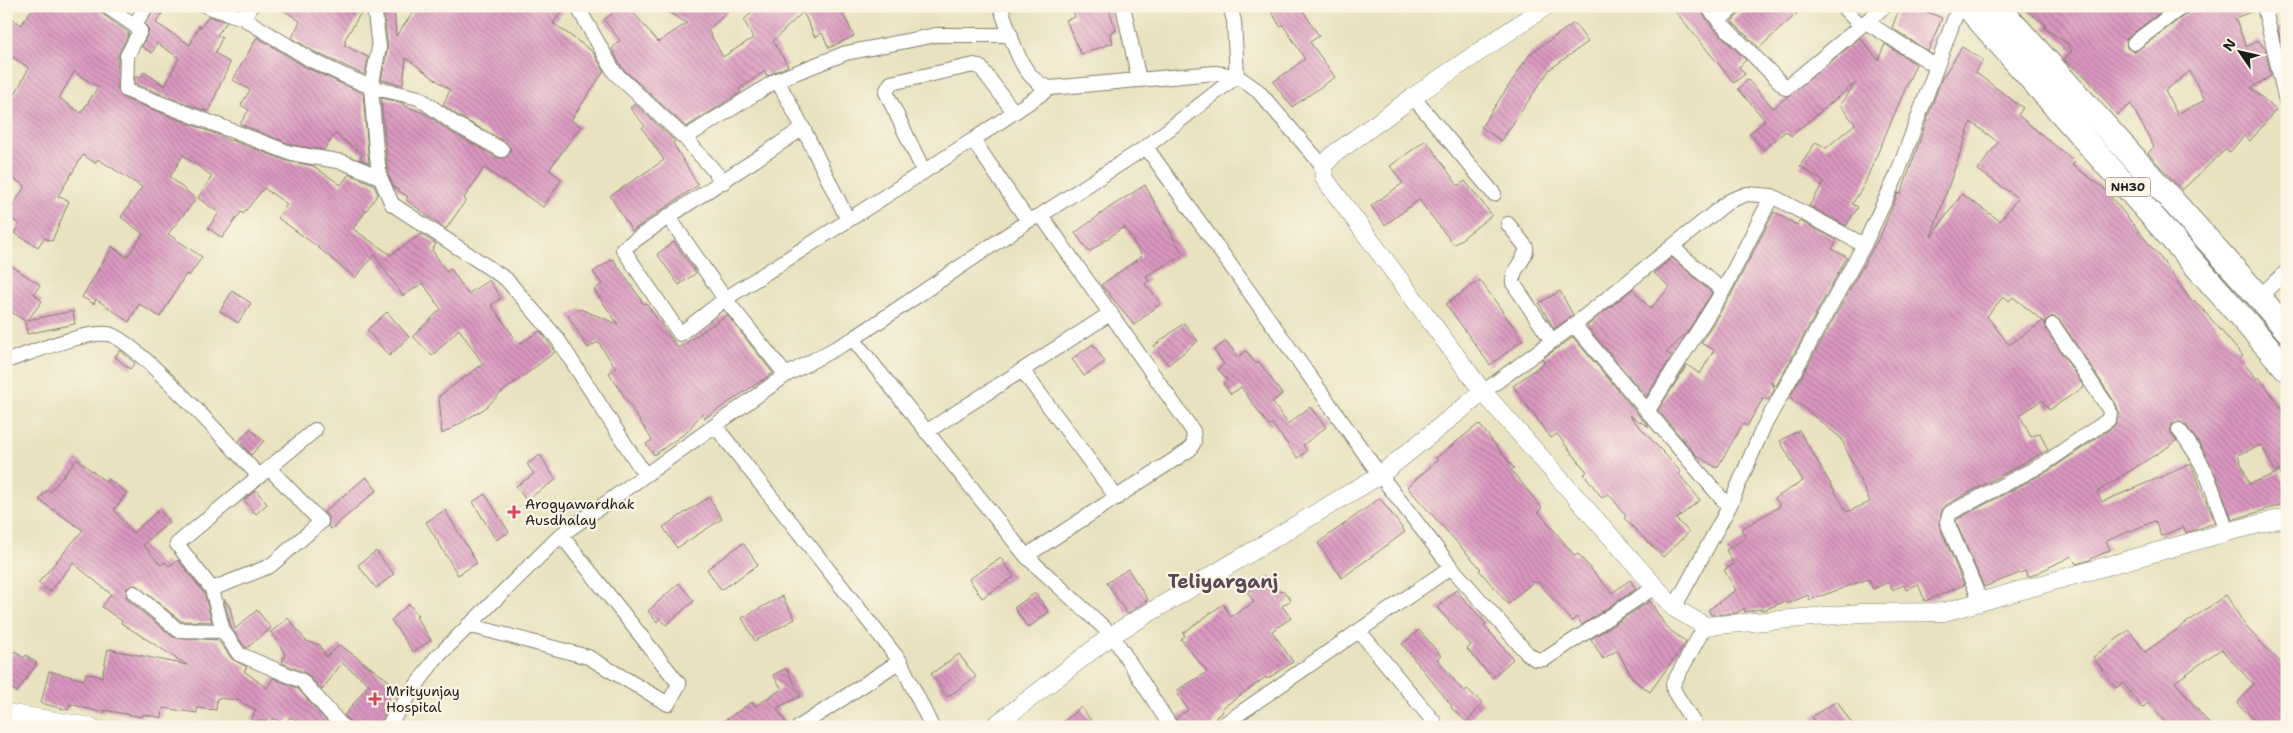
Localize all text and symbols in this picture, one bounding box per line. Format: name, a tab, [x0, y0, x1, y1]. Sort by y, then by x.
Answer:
north arrow	[2216, 28, 2266, 78]
text: N	[2219, 35, 2240, 54]
road number: NH30	[2106, 178, 2150, 196]
place label: Arogyawardhak Ausdhalay	[525, 495, 635, 529]
marker: Arogyawardhak Ausdhalay	[507, 505, 521, 519]
district label: Teliyarganj	[1168, 569, 1278, 594]
place label: Mrityunjay Hospital	[386, 682, 460, 716]
marker: Mrityunjay Hospital	[368, 692, 382, 706]

